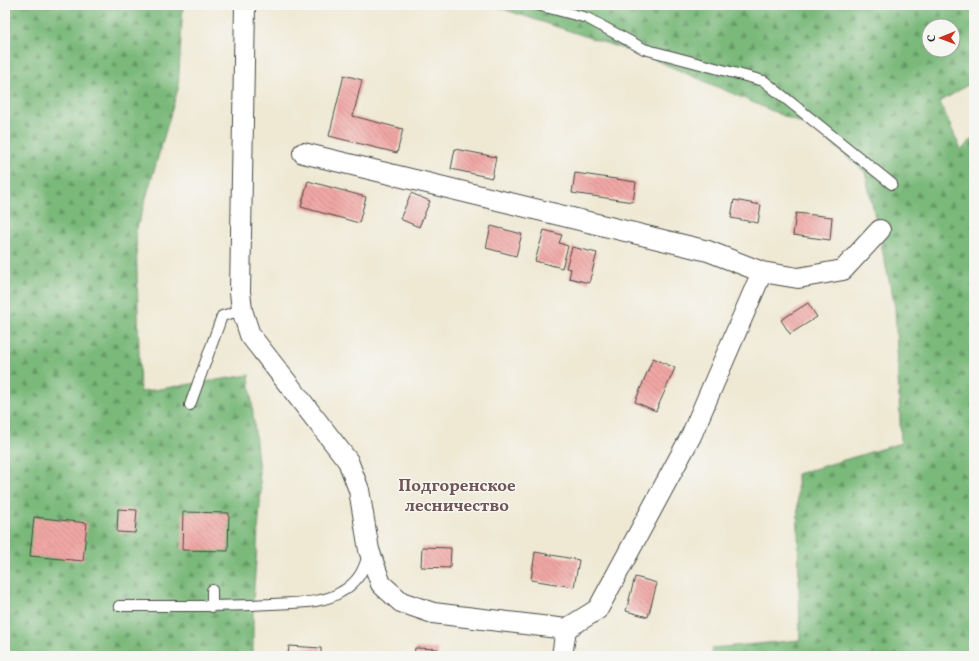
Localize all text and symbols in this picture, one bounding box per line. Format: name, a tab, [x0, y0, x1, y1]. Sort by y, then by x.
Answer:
north arrow	[921, 18, 961, 58]
text: С	[925, 34, 940, 42]
district label: Подгоренское лесничество	[398, 475, 516, 518]

